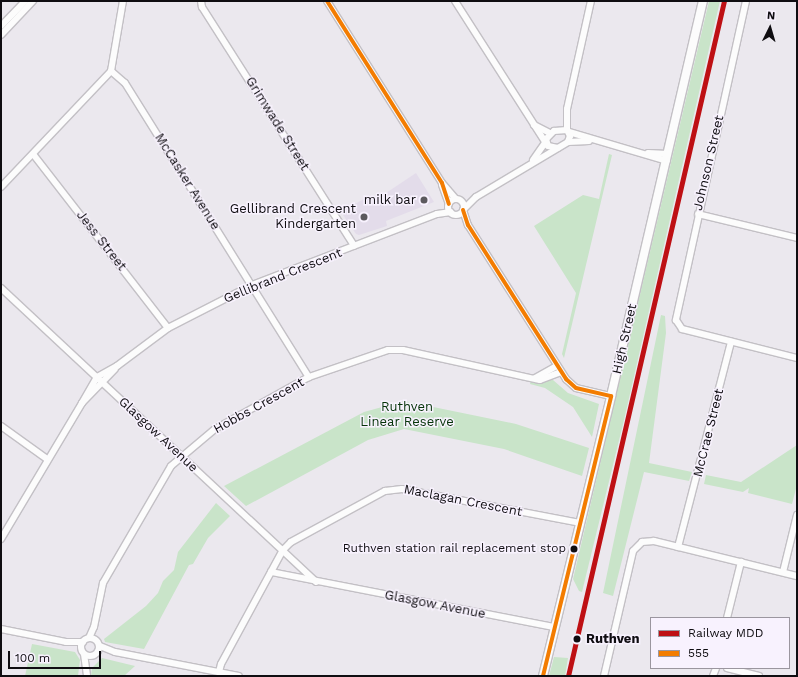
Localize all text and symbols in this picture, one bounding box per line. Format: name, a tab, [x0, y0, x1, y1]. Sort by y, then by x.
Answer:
north arrow	[750, 8, 790, 48]
text: N	[766, 9, 776, 22]
street label: Grimwade Street	[242, 74, 312, 174]
street label: Johnson Street	[690, 114, 728, 212]
street label: McCasker Avenue	[151, 131, 223, 233]
place label: milk bar	[364, 192, 416, 208]
marker: milk bar	[419, 195, 429, 205]
place label: Gellibrand Crescent Kindergarten	[230, 202, 356, 233]
street label: Jess Street	[73, 208, 129, 274]
marker: Gellibrand Crescent Kindergarten	[359, 212, 369, 222]
street label: Gellibrand Crescent	[222, 245, 344, 307]
street label: High Street	[609, 302, 641, 376]
street label: Hobbs Crescent	[211, 375, 307, 437]
street label: McCrae Street	[690, 387, 728, 479]
street label: Glasgow Avenue	[115, 394, 201, 476]
park label: Ruthven Linear Reserve	[360, 400, 454, 431]
street label: Maclagan Crescent	[402, 482, 524, 520]
place label: Ruthven station rail replacement stop	[342, 542, 566, 556]
marker: Ruthven station rail replacement stop	[569, 544, 579, 554]
street label: Glasgow Avenue	[383, 587, 487, 623]
legend	[650, 617, 790, 669]
text: Railway MDD	[688, 626, 763, 640]
place label: Ruthven	[586, 631, 639, 647]
marker: Ruthven	[570, 632, 584, 646]
scale bar	[10, 643, 103, 669]
text: 555	[688, 646, 709, 660]
text: 100 m	[15, 651, 50, 665]

